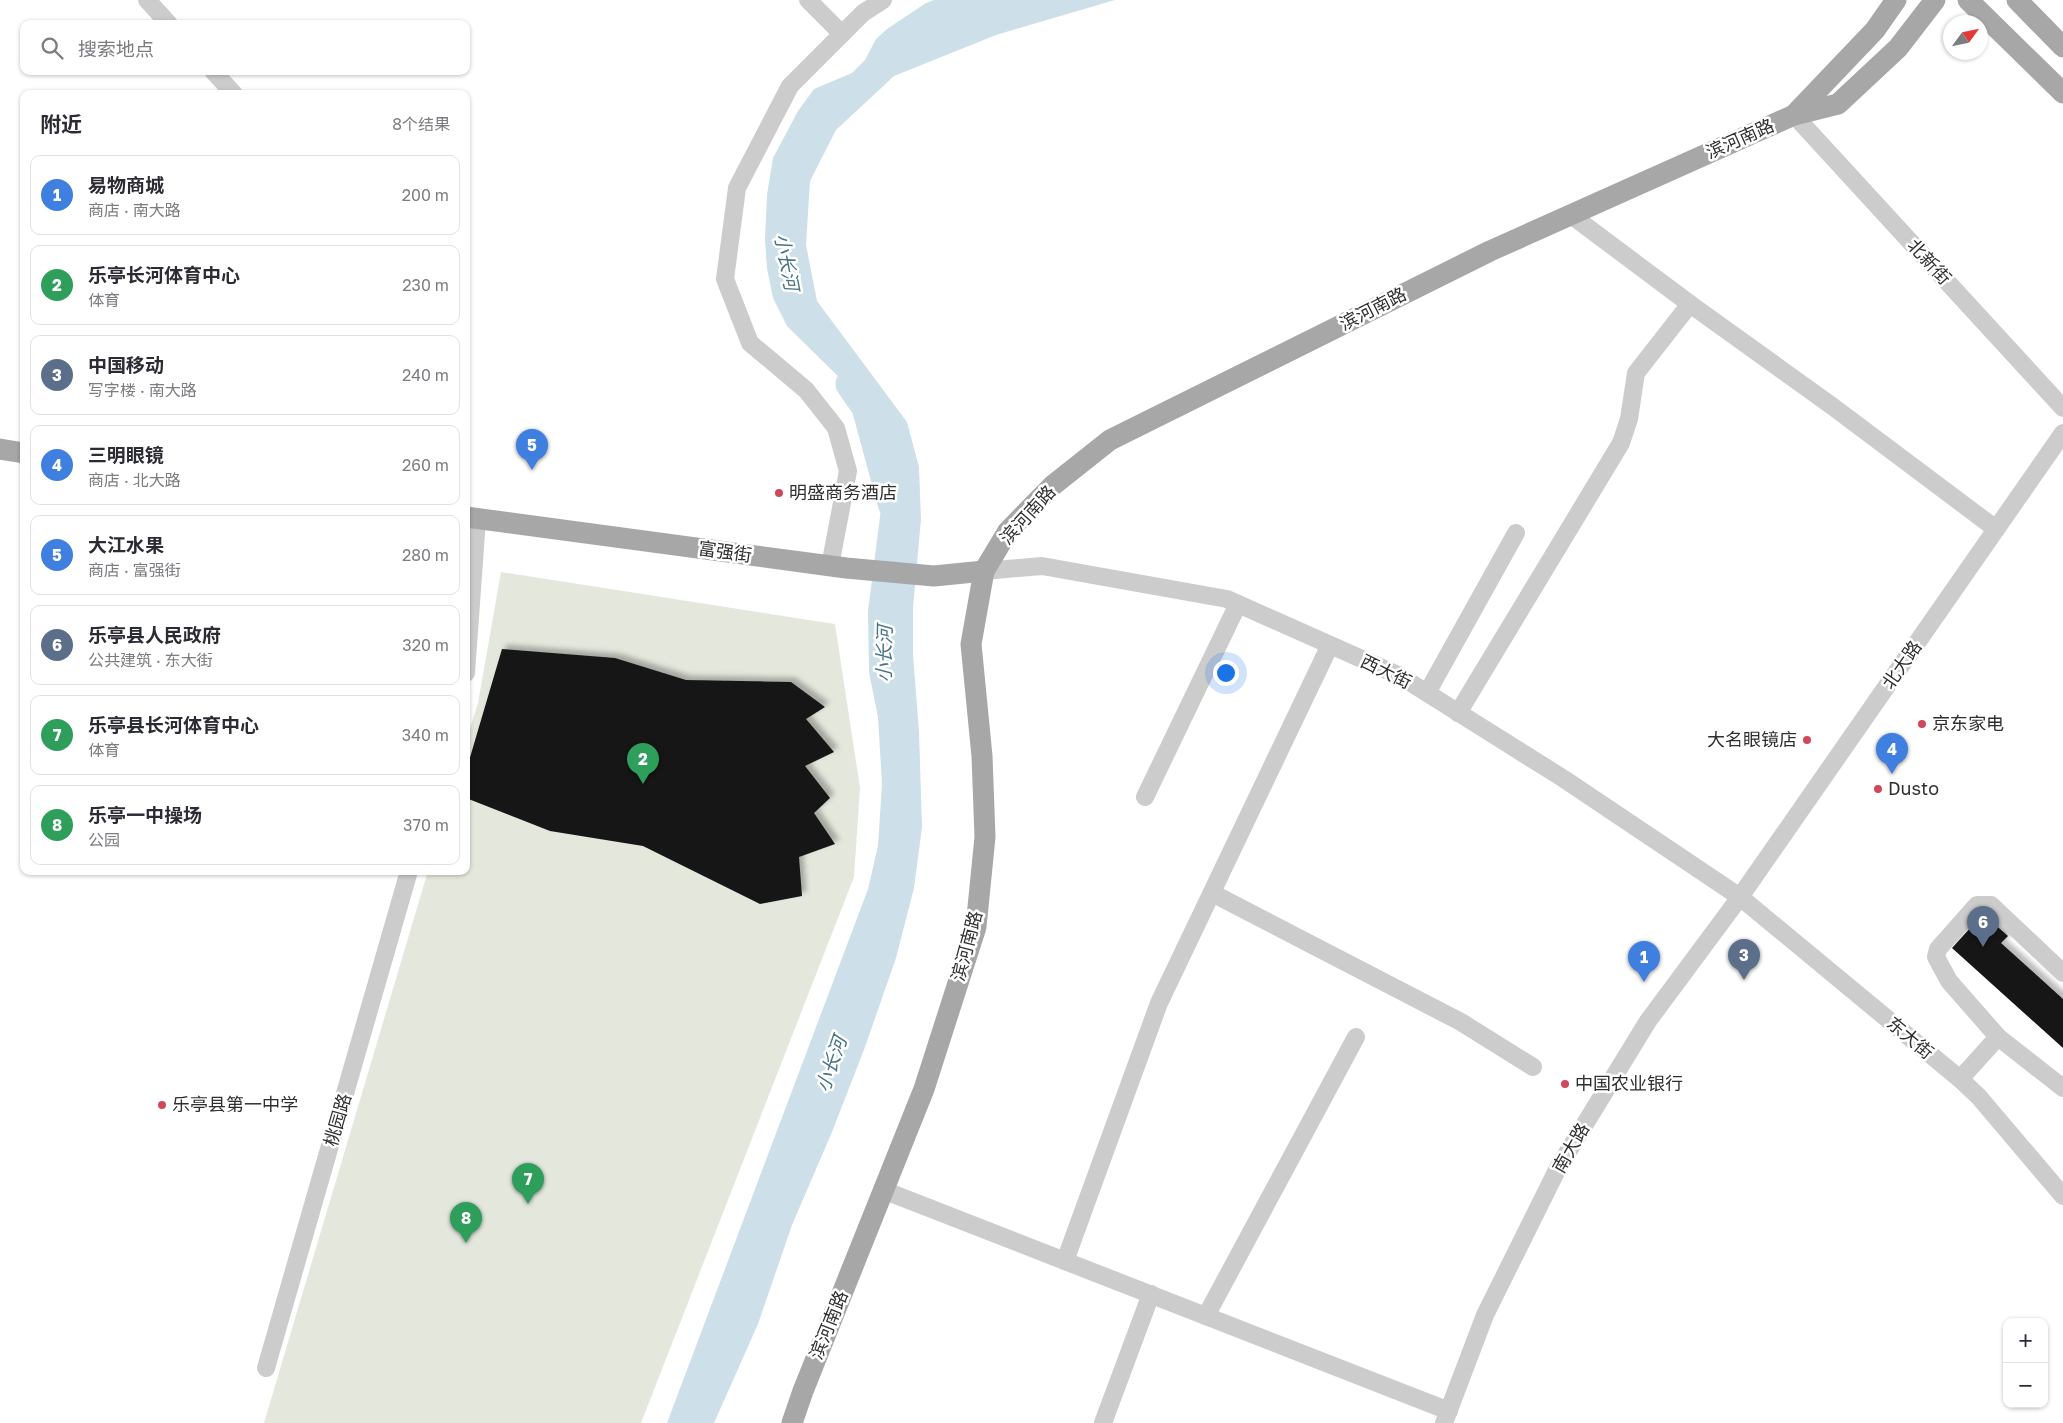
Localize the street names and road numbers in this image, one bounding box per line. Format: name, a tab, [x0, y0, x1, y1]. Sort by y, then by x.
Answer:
street label: 滨河南路	[1702, 113, 1777, 163]
street label: 北新街	[1903, 234, 1956, 289]
street label: 滨河南路	[1335, 282, 1410, 334]
street label: 滨河南路	[995, 480, 1060, 548]
street label: 富强街	[697, 536, 753, 566]
street label: 北大路	[1877, 636, 1926, 693]
street label: 西大街	[1357, 649, 1416, 693]
street label: 滨河南路	[946, 908, 986, 983]
street label: 东大街	[1883, 1011, 1938, 1063]
street label: 桃园路	[319, 1091, 355, 1149]
street label: 南大路	[1547, 1119, 1593, 1176]
street label: 滨河南路	[804, 1287, 852, 1362]

